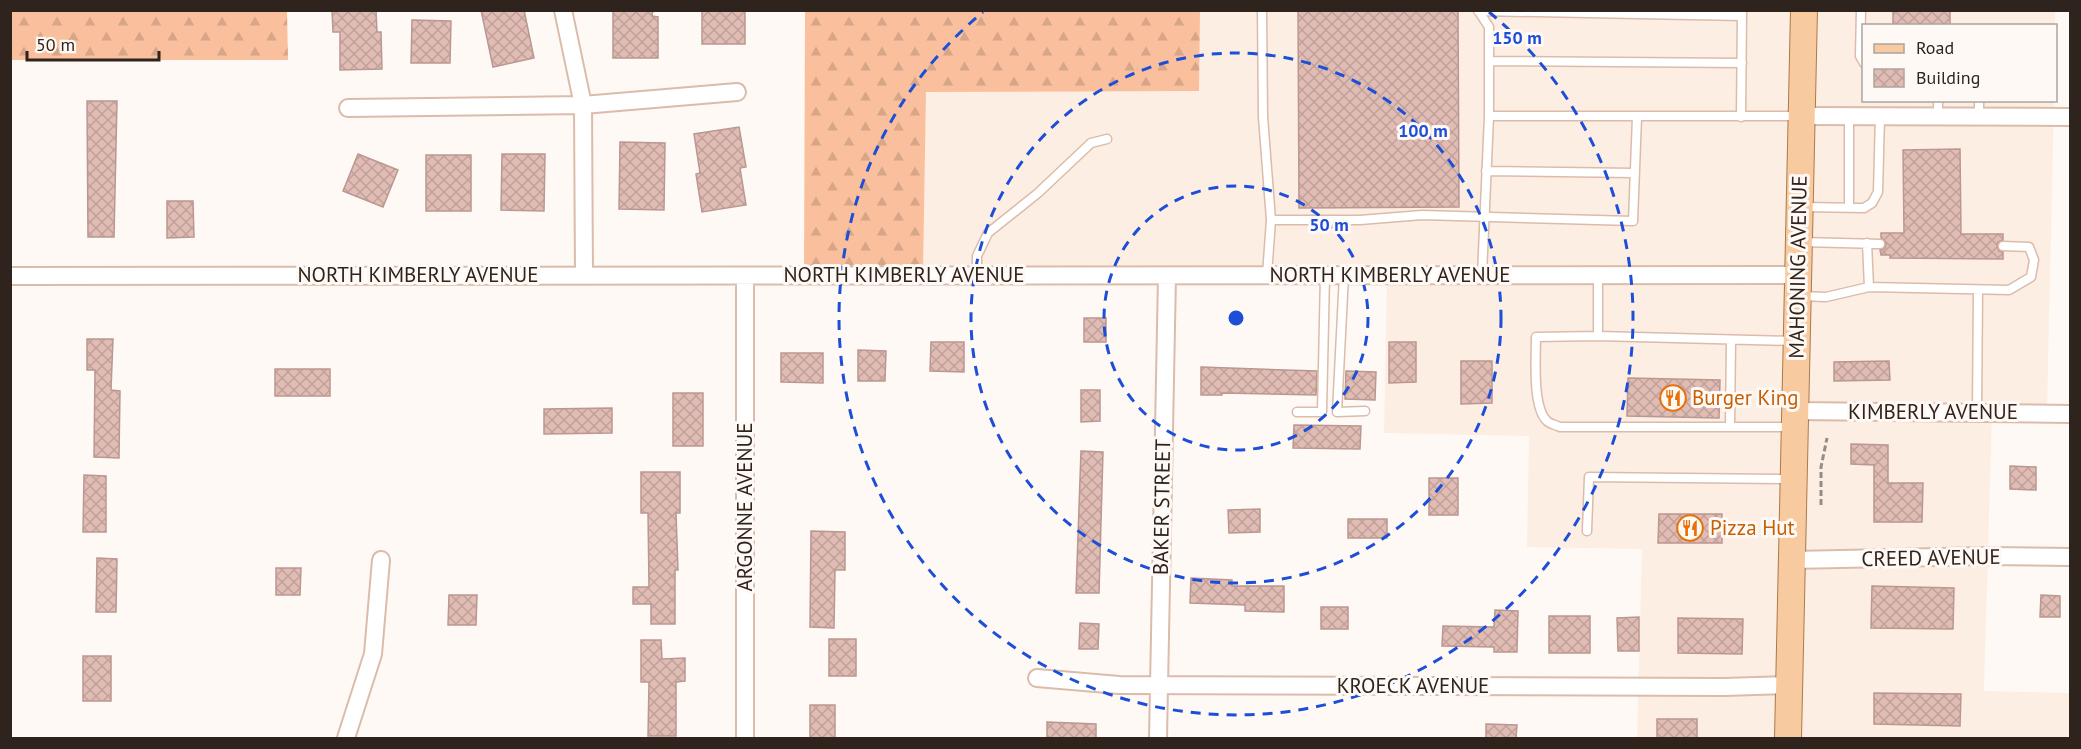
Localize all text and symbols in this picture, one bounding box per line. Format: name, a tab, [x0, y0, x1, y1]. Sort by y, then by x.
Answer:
scale bar	[27, 24, 159, 62]
legend	[1862, 24, 2057, 102]
text: 150 m	[1492, 26, 1542, 49]
text: 50 m	[36, 33, 75, 56]
text: Road	[1916, 36, 1954, 59]
text: Building	[1916, 66, 1980, 89]
text: 100 m	[1398, 119, 1448, 142]
street label: MAHONING AVENUE	[1782, 175, 1813, 359]
text: 50 m	[1309, 213, 1349, 236]
street label: NORTH KIMBERLY AVENUE	[297, 261, 539, 288]
street label: NORTH KIMBERLY AVENUE	[783, 261, 1025, 288]
street label: NORTH KIMBERLY AVENUE	[1269, 261, 1511, 288]
centre of rings	[1226, 308, 1246, 328]
restaurant icon: Burger King	[1658, 383, 1688, 413]
place label: Burger King	[1692, 384, 1799, 411]
street label: KIMBERLY AVENUE	[1848, 398, 2018, 425]
street label: ARGONNE AVENUE	[731, 422, 758, 592]
street label: BAKER STREET	[1147, 438, 1176, 575]
restaurant icon: Pizza Hut	[1675, 513, 1705, 543]
place label: Pizza Hut	[1710, 514, 1795, 541]
street label: CREED AVENUE	[1861, 543, 2001, 572]
street label: KROECK AVENUE	[1337, 672, 1489, 699]

